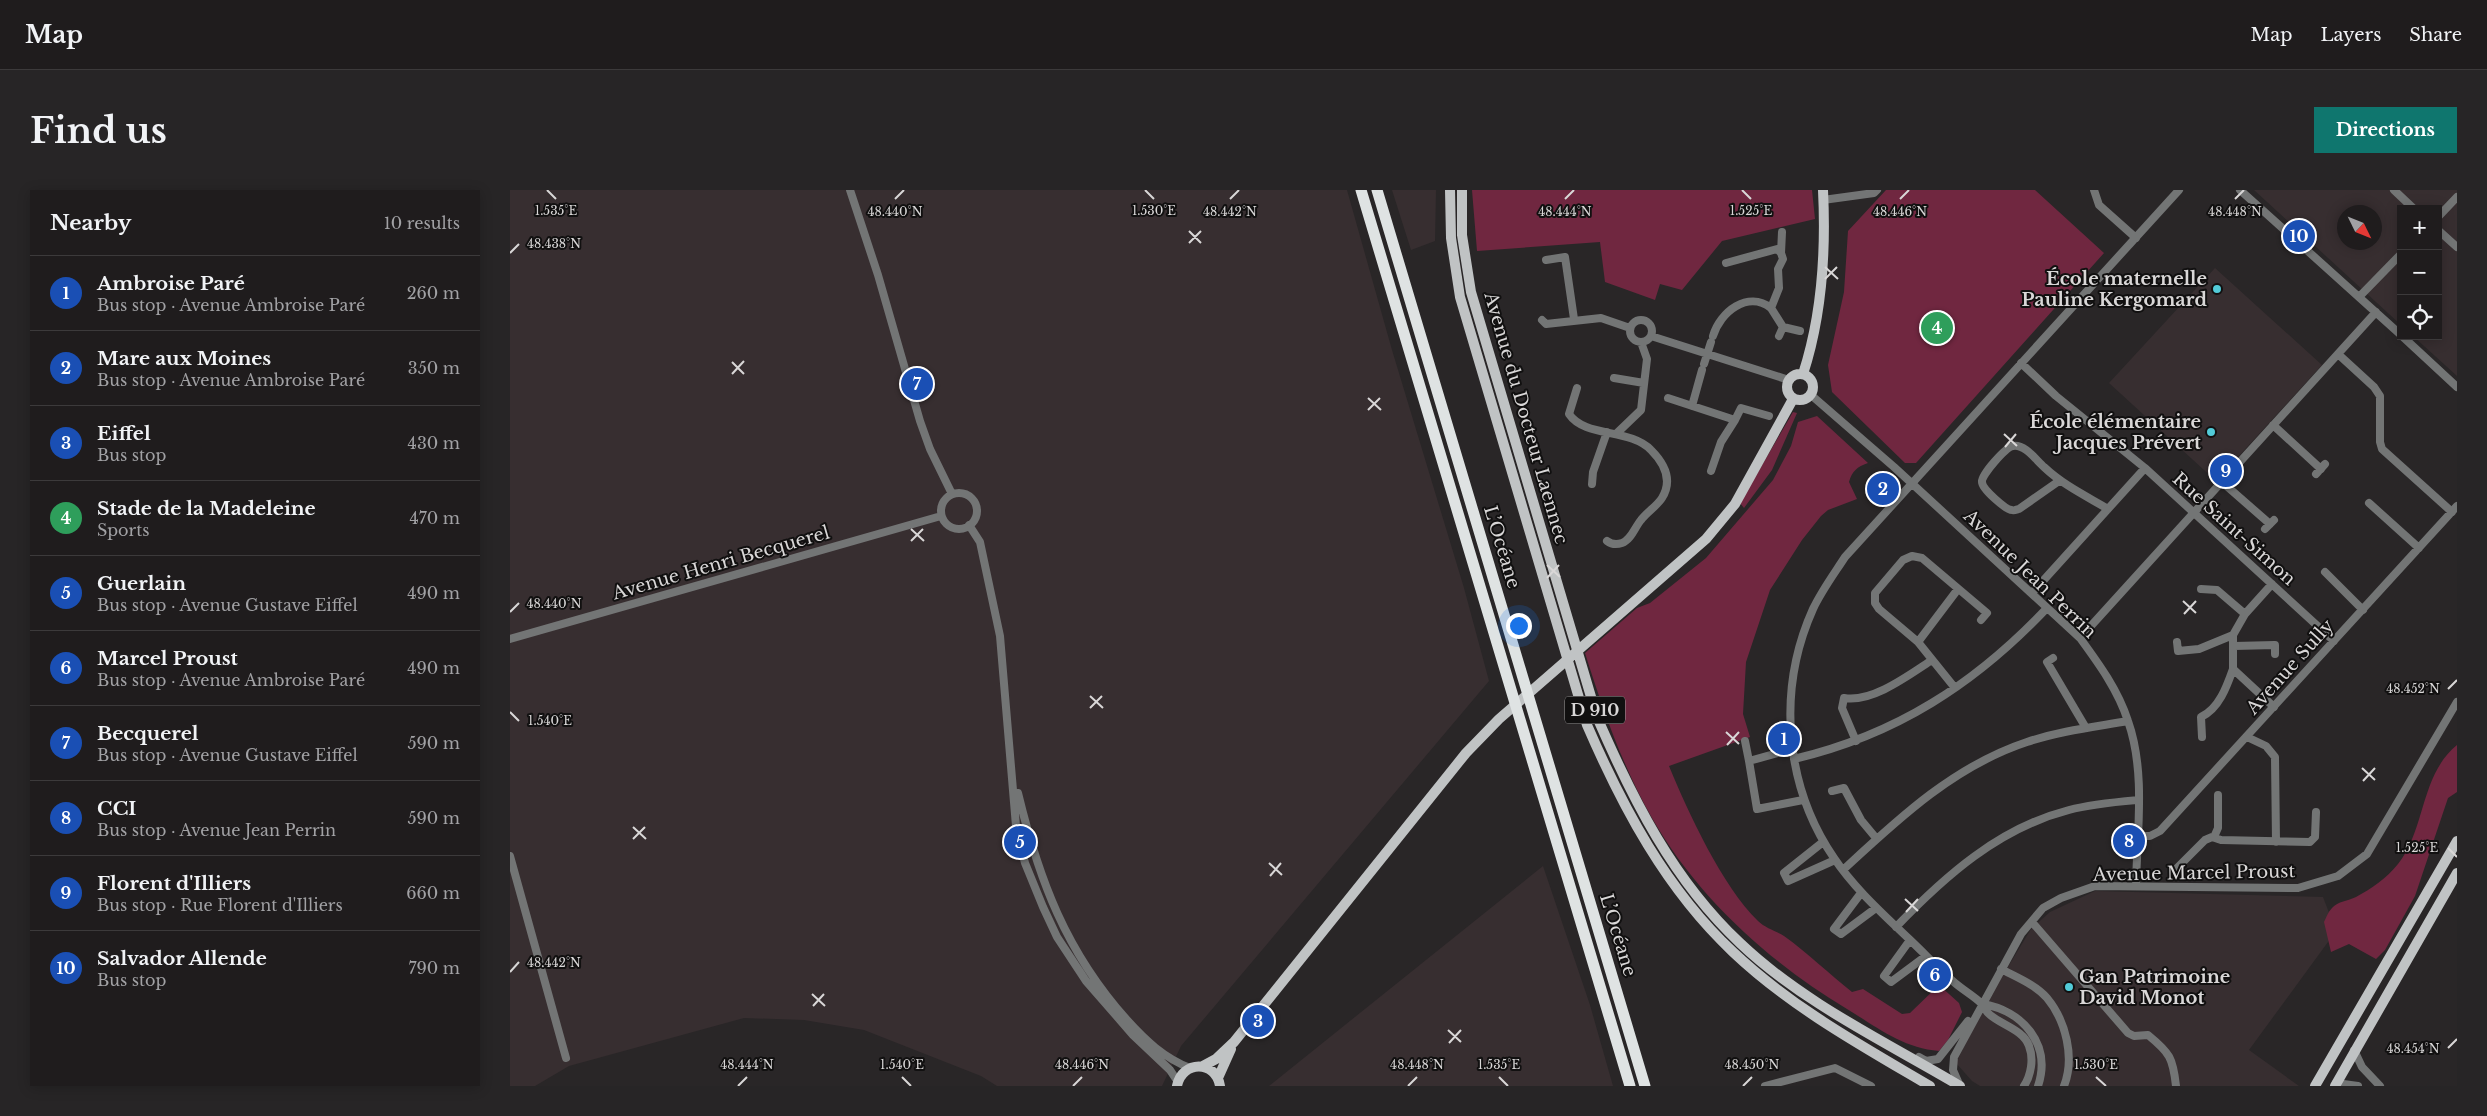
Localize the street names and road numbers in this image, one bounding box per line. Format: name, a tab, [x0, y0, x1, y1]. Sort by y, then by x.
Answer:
street label: Avenue du Docteur Laennec	[1479, 289, 1573, 547]
street label: Rue Saint-Simon	[2168, 468, 2300, 590]
street label: L’Océane	[1479, 503, 1525, 591]
street label: Avenue Jean Perrin	[1958, 504, 2101, 643]
street label: Avenue Henri Becquerel	[609, 521, 832, 605]
street label: Avenue Sully	[2241, 615, 2339, 720]
road number: D 910	[1565, 696, 1625, 724]
street label: Avenue Marcel Proust	[2092, 860, 2295, 886]
street label: L’Océane	[1595, 891, 1641, 979]

